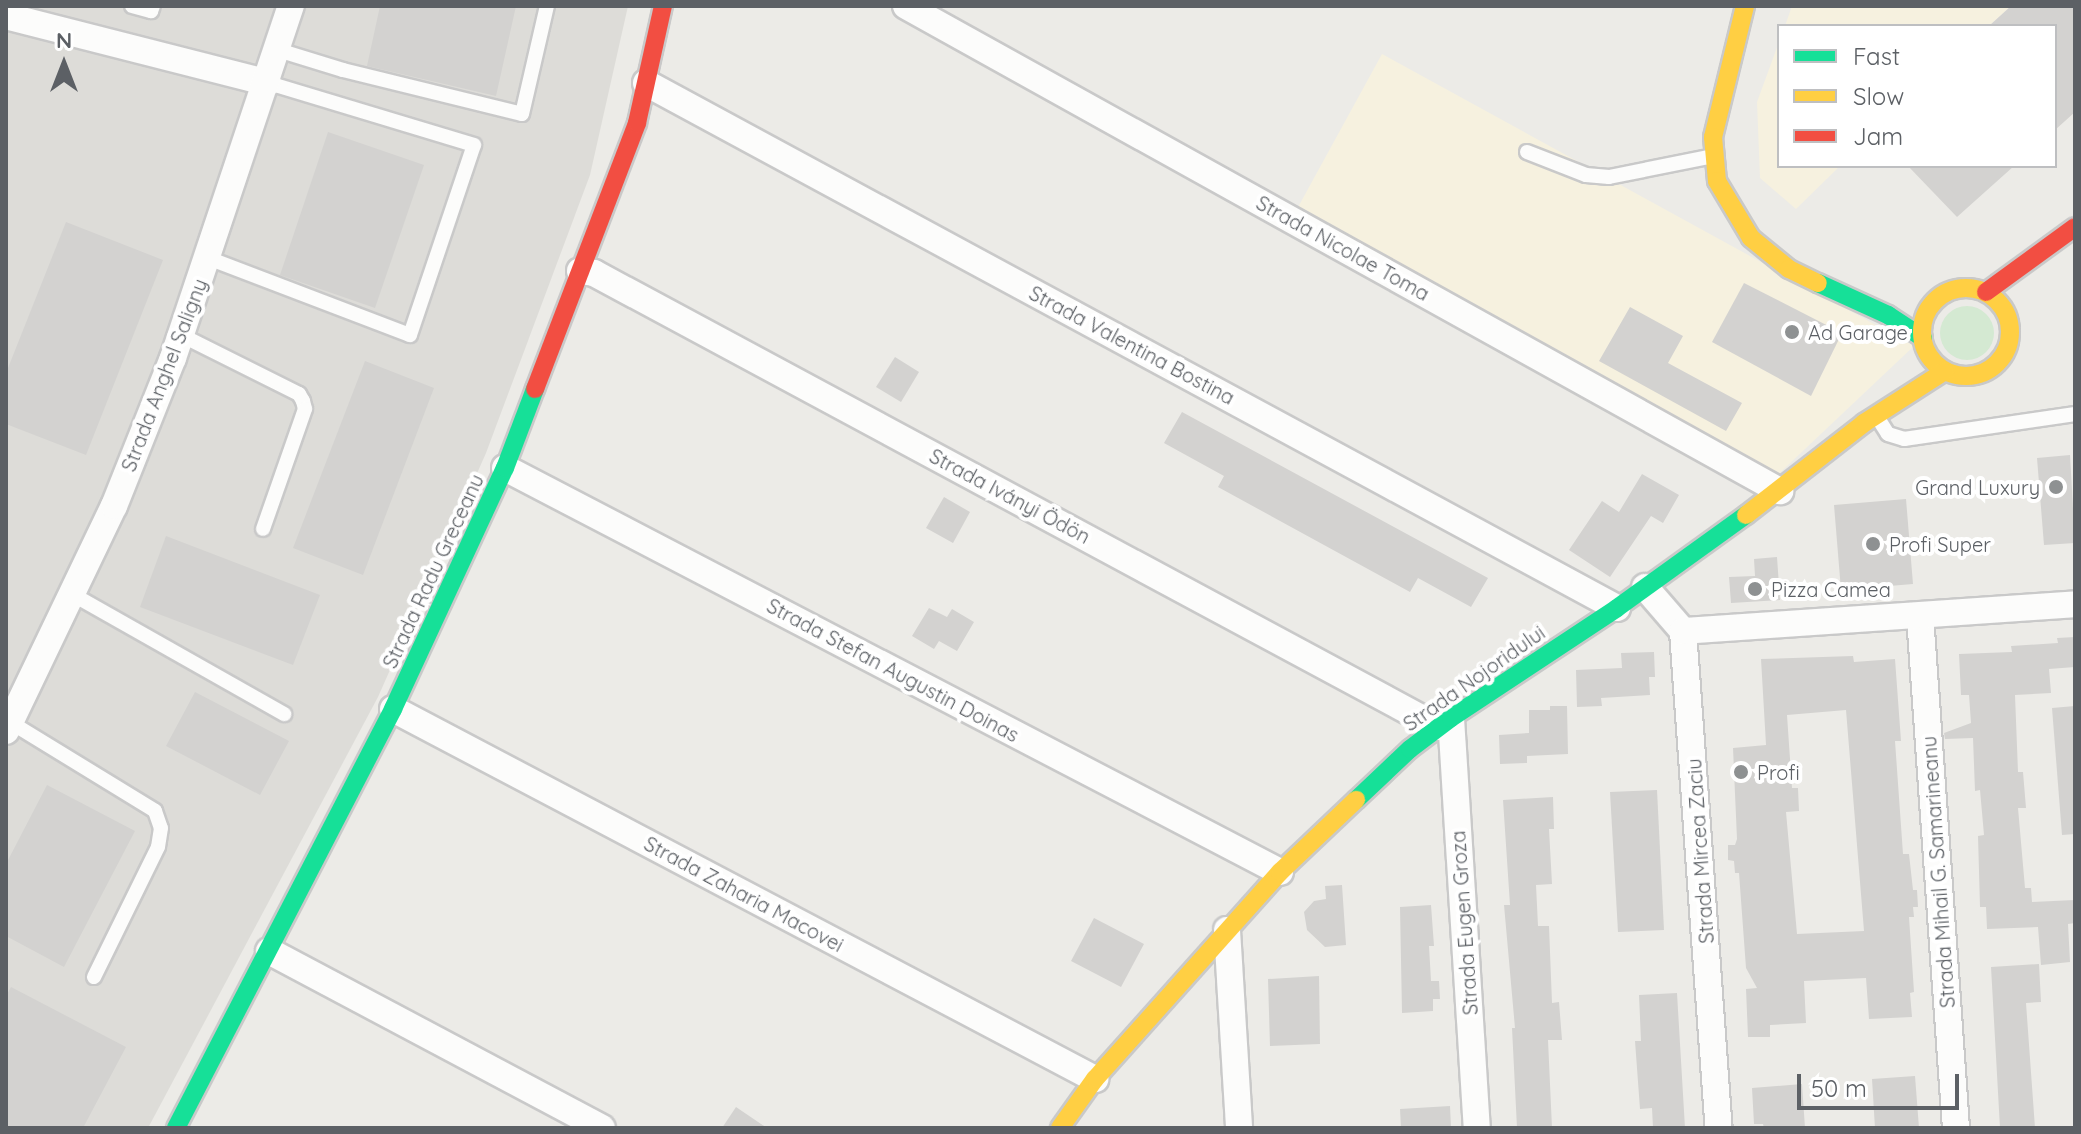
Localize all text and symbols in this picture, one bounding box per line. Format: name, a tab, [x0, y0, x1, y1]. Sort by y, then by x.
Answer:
north arrow	[24, 24, 104, 104]
legend	[1777, 24, 2057, 168]
text: N	[56, 26, 72, 54]
text: Fast	[1853, 41, 1900, 71]
text: Slow	[1853, 81, 1904, 111]
text: Jam	[1853, 121, 1903, 151]
street label: Strada Nicolae Toma	[1252, 190, 1434, 306]
street label: Strada Anghel Saligny	[116, 275, 212, 475]
street label: Strada Valentina Bostina	[1025, 281, 1239, 409]
place label: Ad Garage	[1808, 320, 1908, 344]
marker: Ad Garage	[1783, 323, 1801, 341]
street label: Strada Iványi Ödön	[926, 443, 1094, 549]
street label: Strada Radu Greceanu	[377, 470, 489, 672]
place label: Grand Luxury	[1915, 475, 2040, 499]
marker: Grand Luxury	[2047, 478, 2065, 496]
place label: Profi Super	[1889, 532, 1991, 556]
marker: Profi Super	[1864, 535, 1882, 553]
place label: Pizza Camea	[1771, 577, 1891, 601]
marker: Pizza Camea	[1746, 580, 1764, 598]
street label: Strada Stefan Augustin Doinas	[763, 593, 1023, 747]
street label: Strada Nojoridului	[1399, 620, 1549, 736]
street label: Strada Mihail G. Samarineanu	[1917, 735, 1959, 1009]
street label: Strada Mircea Zaciu	[1682, 758, 1718, 944]
place label: Profi	[1757, 760, 1800, 784]
marker: Profi	[1732, 763, 1750, 781]
street label: Strada Eugen Groza	[1446, 830, 1482, 1016]
street label: Strada Zaharia Macovei	[640, 831, 848, 957]
scale bar	[1801, 1058, 1963, 1108]
text: 50 m	[1811, 1073, 1867, 1103]

